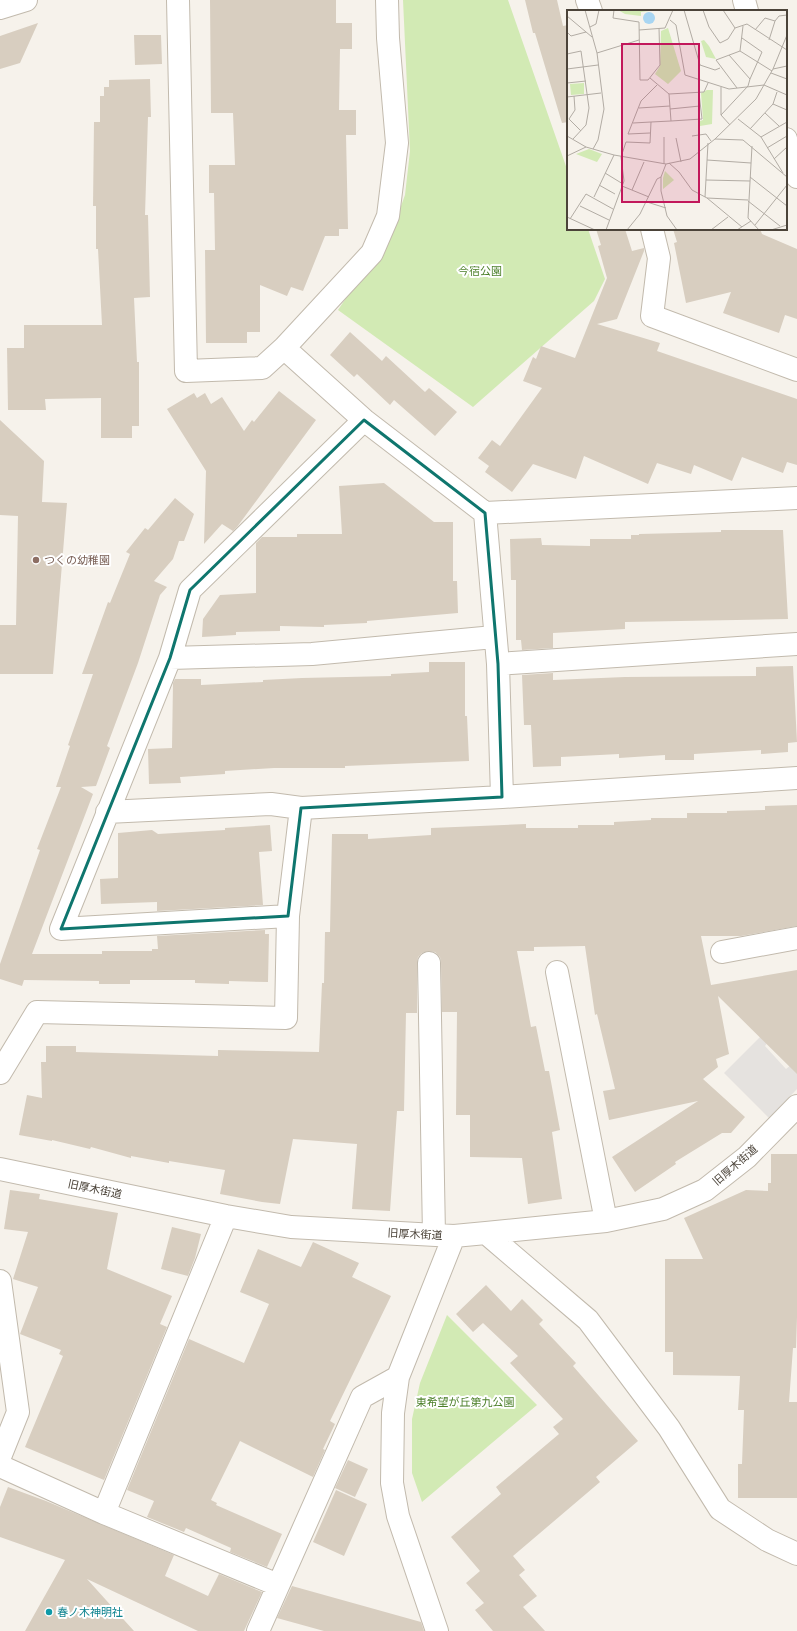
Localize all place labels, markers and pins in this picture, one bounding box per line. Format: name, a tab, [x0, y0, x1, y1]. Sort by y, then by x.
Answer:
place label: つくの幼稚園	[44, 554, 110, 566]
marker: つくの幼稚園	[31, 555, 41, 565]
place label: 春ノ木神明社	[57, 1606, 123, 1618]
marker: 春ノ木神明社	[44, 1607, 54, 1617]

